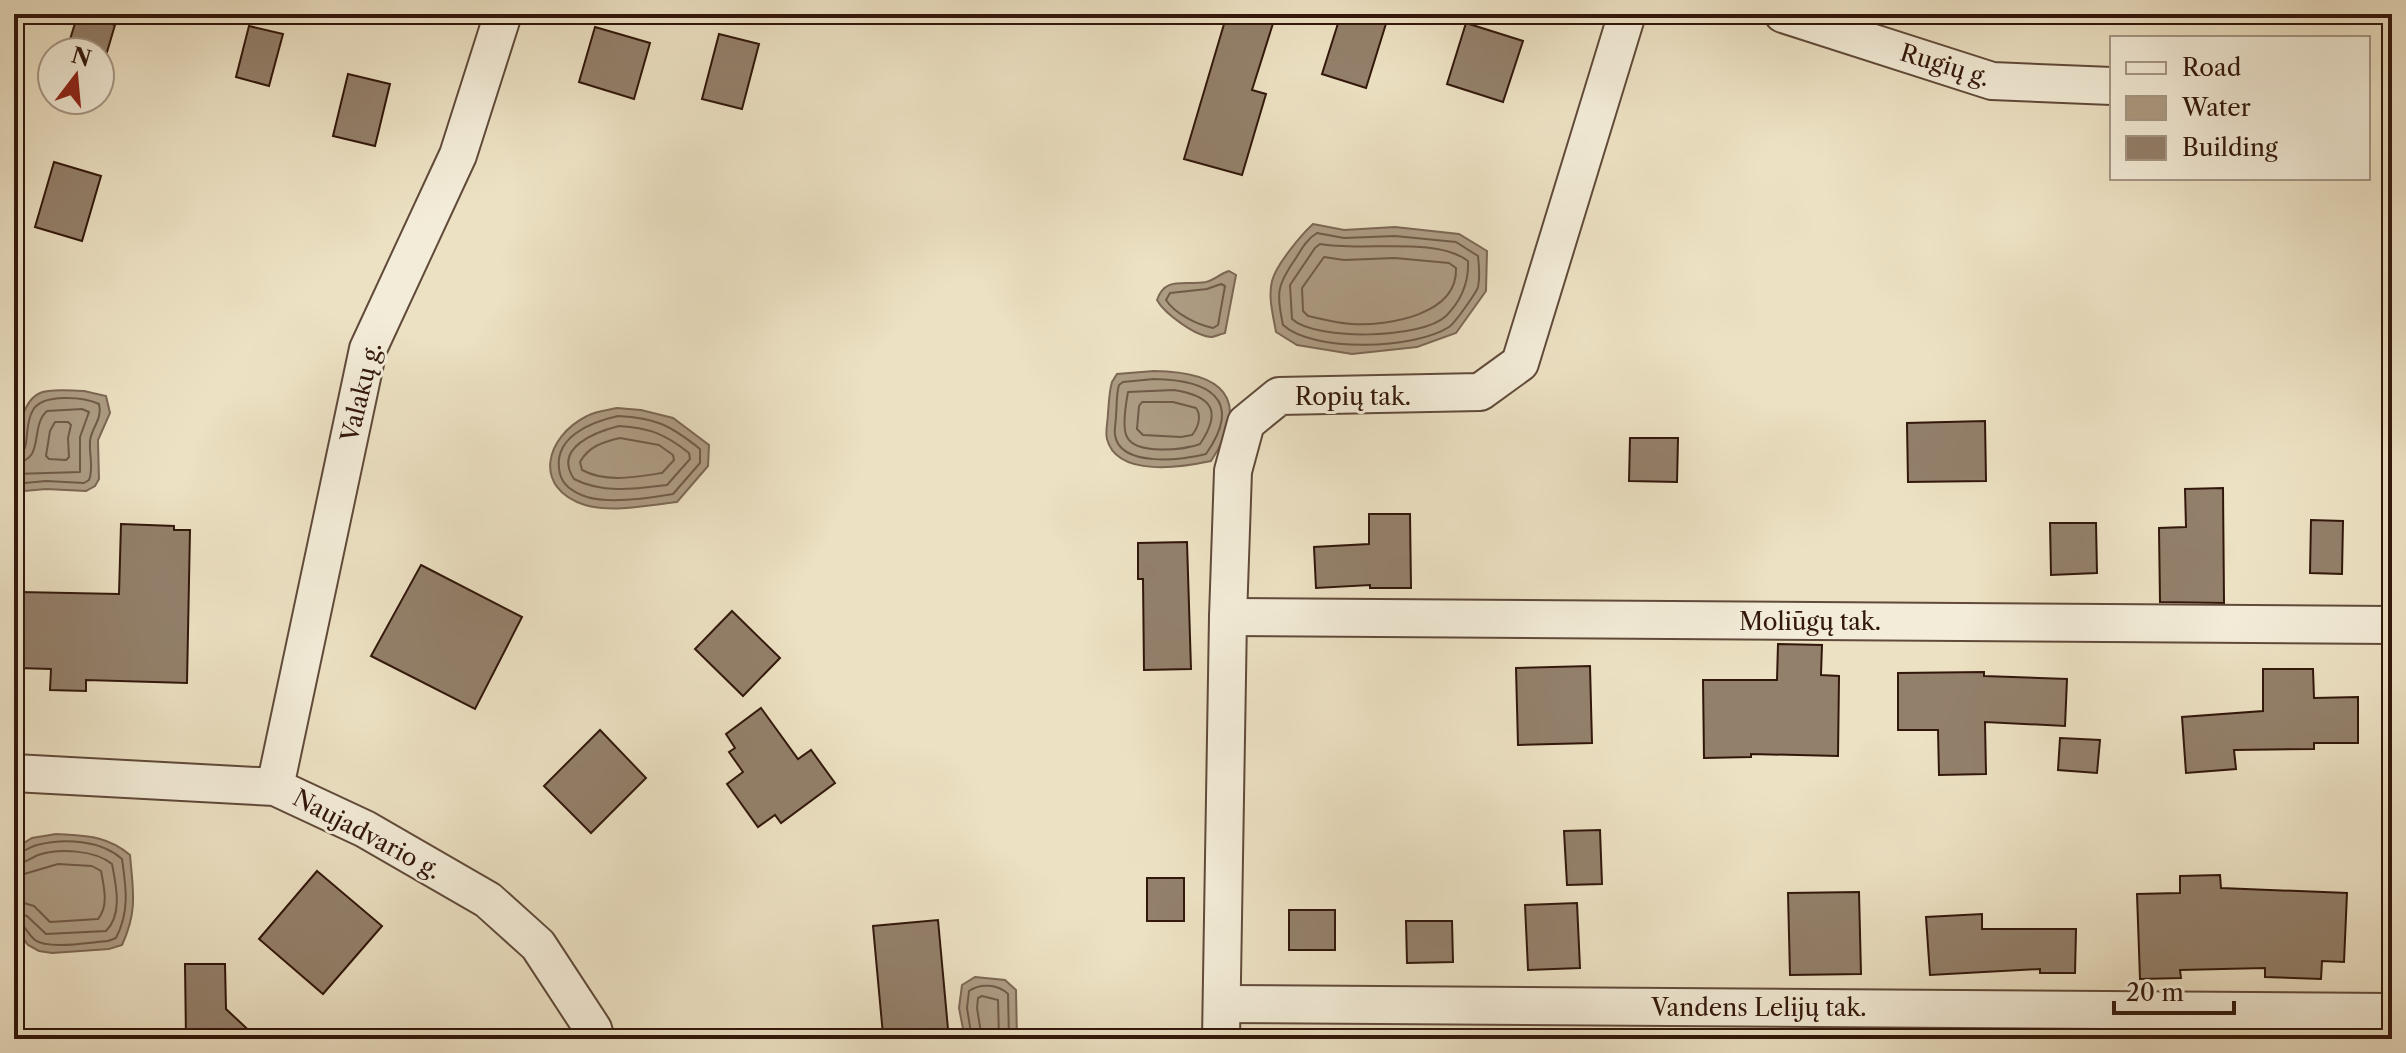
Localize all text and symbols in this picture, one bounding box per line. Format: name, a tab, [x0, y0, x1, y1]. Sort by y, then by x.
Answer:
north arrow	[36, 36, 116, 116]
legend	[2110, 36, 2370, 180]
street label: Rugių g.	[1897, 38, 1993, 92]
text: N	[68, 42, 94, 73]
text: Road	[2182, 53, 2242, 82]
text: Water	[2181, 93, 2251, 122]
text: Building	[2182, 133, 2278, 162]
street label: Valakų g.	[334, 339, 387, 446]
street label: Ropių tak.	[1295, 382, 1411, 411]
street label: Moliūgų tak.	[1739, 607, 1881, 636]
street label: Naujadvario g.	[288, 783, 446, 885]
scale bar	[2114, 965, 2234, 1015]
text: 20 m	[2126, 978, 2184, 1007]
street label: Vandens Lelijų tak.	[1650, 993, 1867, 1022]

